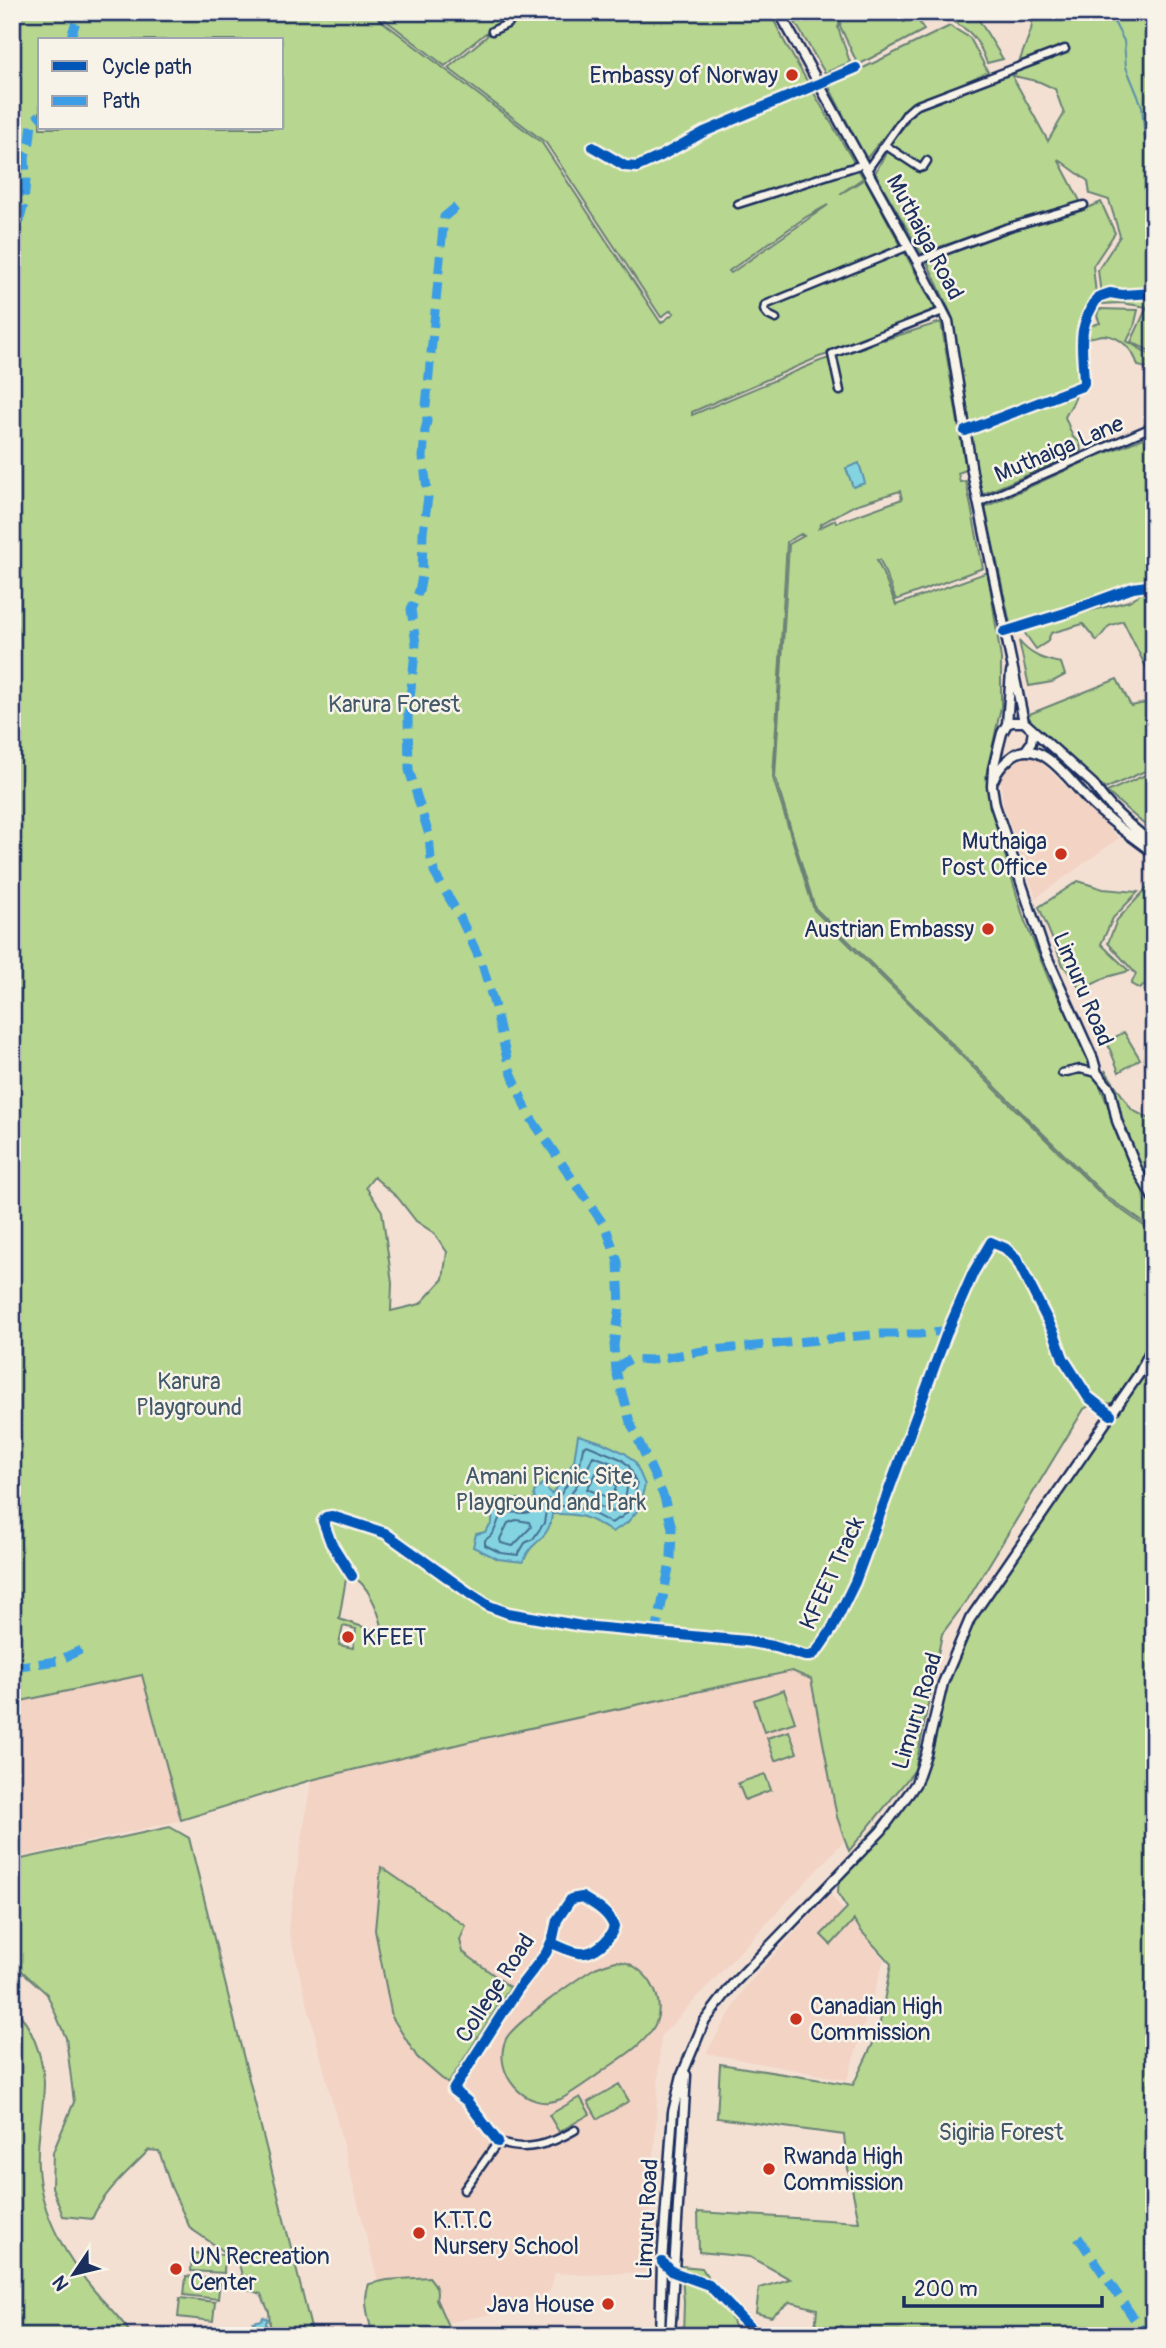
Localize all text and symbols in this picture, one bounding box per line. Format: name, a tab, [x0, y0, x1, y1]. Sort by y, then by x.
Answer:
legend	[38, 38, 284, 130]
text: Cycle path	[102, 54, 192, 81]
place label: Embassy of Norway	[589, 61, 778, 90]
marker: Embassy of Norway	[784, 67, 800, 83]
text: Path	[102, 88, 140, 115]
street label: Muthaiga Road	[880, 169, 970, 305]
street label: Muthaiga Lane	[990, 409, 1129, 489]
park label: Karura Forest	[328, 690, 461, 719]
place label: Muthaiga Post Office	[941, 827, 1048, 882]
marker: Muthaiga Post Office	[1053, 846, 1069, 862]
place label: Austrian Embassy	[804, 915, 974, 944]
marker: Austrian Embassy	[980, 921, 996, 937]
street label: Limuru Road	[1046, 928, 1120, 1050]
park label: Karura Playground	[136, 1367, 242, 1422]
park label: Amani Picnic Site, Playground and Park	[456, 1462, 647, 1517]
street label: KFEET Track	[793, 1511, 871, 1634]
place label: KFEET	[362, 1623, 427, 1652]
marker: KFEET	[340, 1629, 356, 1645]
street label: Limuru Road	[885, 1649, 949, 1773]
street label: College Road	[449, 1928, 541, 2048]
place label: Canadian High Commission	[810, 1992, 943, 2047]
marker: Canadian High Commission	[788, 2011, 804, 2027]
park label: Sigiria Forest	[939, 2118, 1064, 2147]
place label: Rwanda High Commission	[783, 2142, 904, 2197]
street label: Limuru Road	[629, 2158, 665, 2280]
marker: Rwanda High Commission	[761, 2161, 777, 2177]
place label: K.T.T.C Nursery School	[433, 2206, 579, 2261]
marker: K.T.T.C Nursery School	[411, 2225, 427, 2241]
north arrow	[38, 2240, 108, 2310]
place label: UN Recreation Center	[190, 2242, 330, 2297]
marker: UN Recreation Center	[168, 2261, 184, 2277]
scale bar	[904, 2264, 1101, 2308]
text: N	[47, 2271, 74, 2295]
text: 200 m	[914, 2276, 978, 2303]
place label: Java House	[486, 2290, 595, 2319]
marker: Java House	[600, 2296, 616, 2312]

